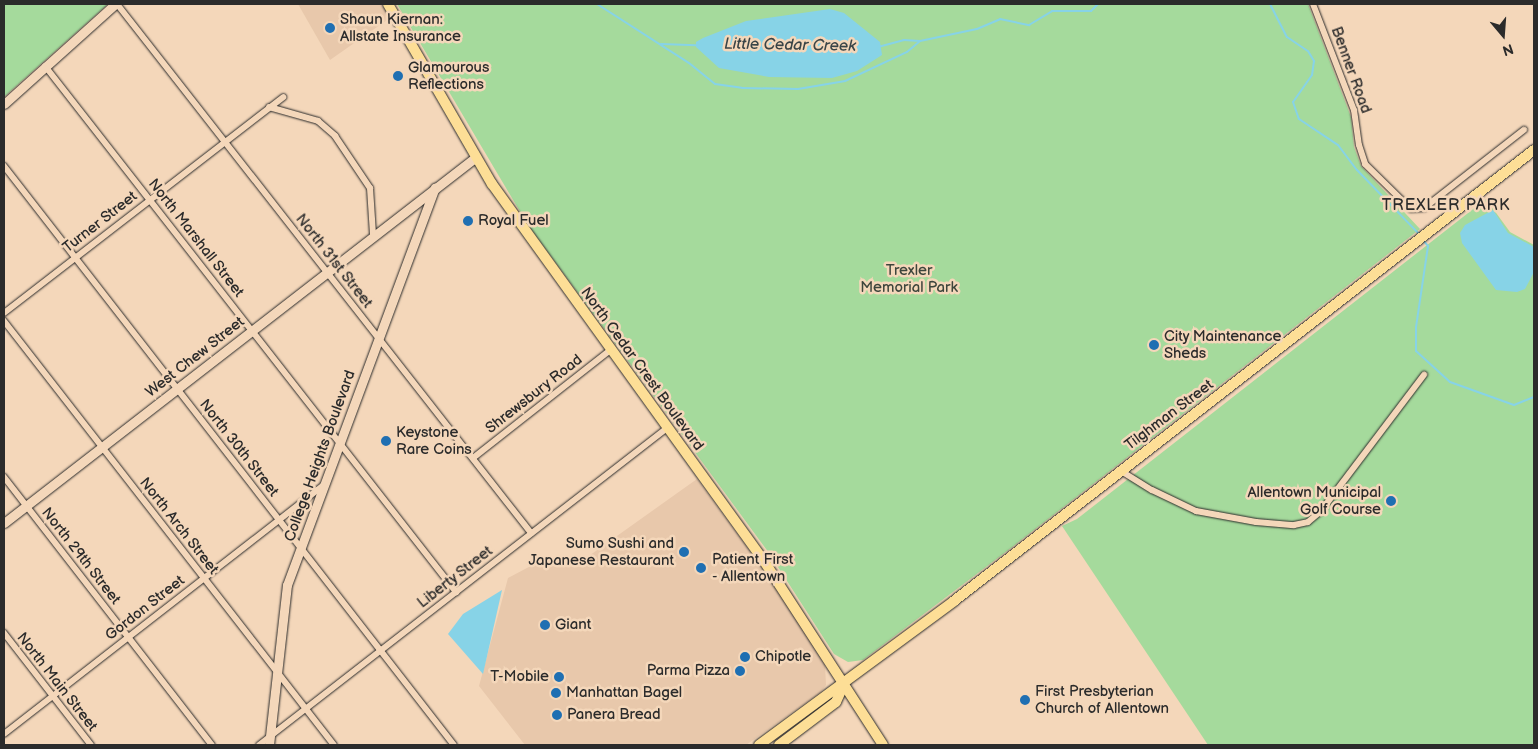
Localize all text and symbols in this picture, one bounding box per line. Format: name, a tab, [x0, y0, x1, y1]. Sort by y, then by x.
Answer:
place label: Shaun Kiernan: Allstate Insurance	[340, 10, 461, 45]
north arrow	[1478, 10, 1528, 60]
marker: Shaun Kiernan: Allstate Insurance	[324, 22, 336, 34]
street label: Benner Road	[1327, 24, 1375, 116]
water label: Little Cedar Creek	[724, 35, 856, 57]
text: N	[1500, 40, 1515, 59]
place label: Glamourous Reflections	[408, 58, 489, 93]
marker: Glamourous Reflections	[392, 70, 404, 82]
street label: North Marshall Street	[144, 175, 248, 301]
street label: Turner Street	[59, 187, 141, 257]
district label: TREXLER PARK	[1380, 196, 1512, 216]
street label: North 31st Street	[292, 210, 376, 312]
place label: Royal Fuel	[478, 212, 549, 230]
marker: Royal Fuel	[462, 215, 474, 227]
park label: Trexler Memorial Park	[860, 261, 958, 296]
street label: North Cedar Crest Boulevard	[577, 284, 707, 454]
street label: West Chew Street	[142, 313, 248, 401]
place label: City Maintenance Sheds	[1164, 327, 1282, 362]
marker: City Maintenance Sheds	[1148, 339, 1160, 351]
street label: Shrewsbury Road	[482, 350, 586, 438]
street label: College Heights Boulevard	[281, 368, 359, 544]
street label: Tilghman Street	[1121, 376, 1217, 454]
street label: North 30th Street	[195, 396, 283, 500]
place label: Keystone Rare Coins	[396, 423, 472, 458]
marker: Keystone Rare Coins	[380, 435, 392, 447]
street label: North Arch Street	[136, 474, 222, 578]
place label: Allentown Municipal Golf Course	[1247, 483, 1381, 518]
marker: Allentown Municipal Golf Course	[1385, 495, 1397, 507]
street label: North 29th Street	[38, 504, 124, 608]
place label: Sumo Sushi and Japanese Restaurant	[528, 534, 674, 569]
street label: Liberty Street	[413, 542, 497, 612]
marker: Sumo Sushi and Japanese Restaurant	[678, 546, 690, 558]
place label: Patient First - Allentown	[712, 550, 793, 585]
marker: Patient First - Allentown	[694, 561, 708, 575]
street label: Gordon Street	[102, 571, 188, 645]
place label: Giant	[555, 616, 591, 634]
marker: Giant	[539, 619, 551, 631]
street label: North Main Street	[13, 629, 101, 735]
place label: Chipotle	[755, 648, 811, 666]
marker: Chipotle	[739, 651, 751, 663]
place label: Parma Pizza	[647, 662, 730, 680]
marker: Parma Pizza	[734, 665, 746, 677]
place label: T-Mobile	[490, 668, 549, 686]
marker: T-Mobile	[553, 671, 565, 683]
place label: First Presbyterian Church of Allentown	[1035, 682, 1169, 717]
place label: Manhattan Bagel	[566, 684, 682, 702]
marker: Manhattan Bagel	[550, 687, 562, 699]
marker: First Presbyterian Church of Allentown	[1019, 694, 1031, 706]
place label: Panera Bread	[567, 706, 661, 724]
marker: Panera Bread	[551, 709, 563, 721]

